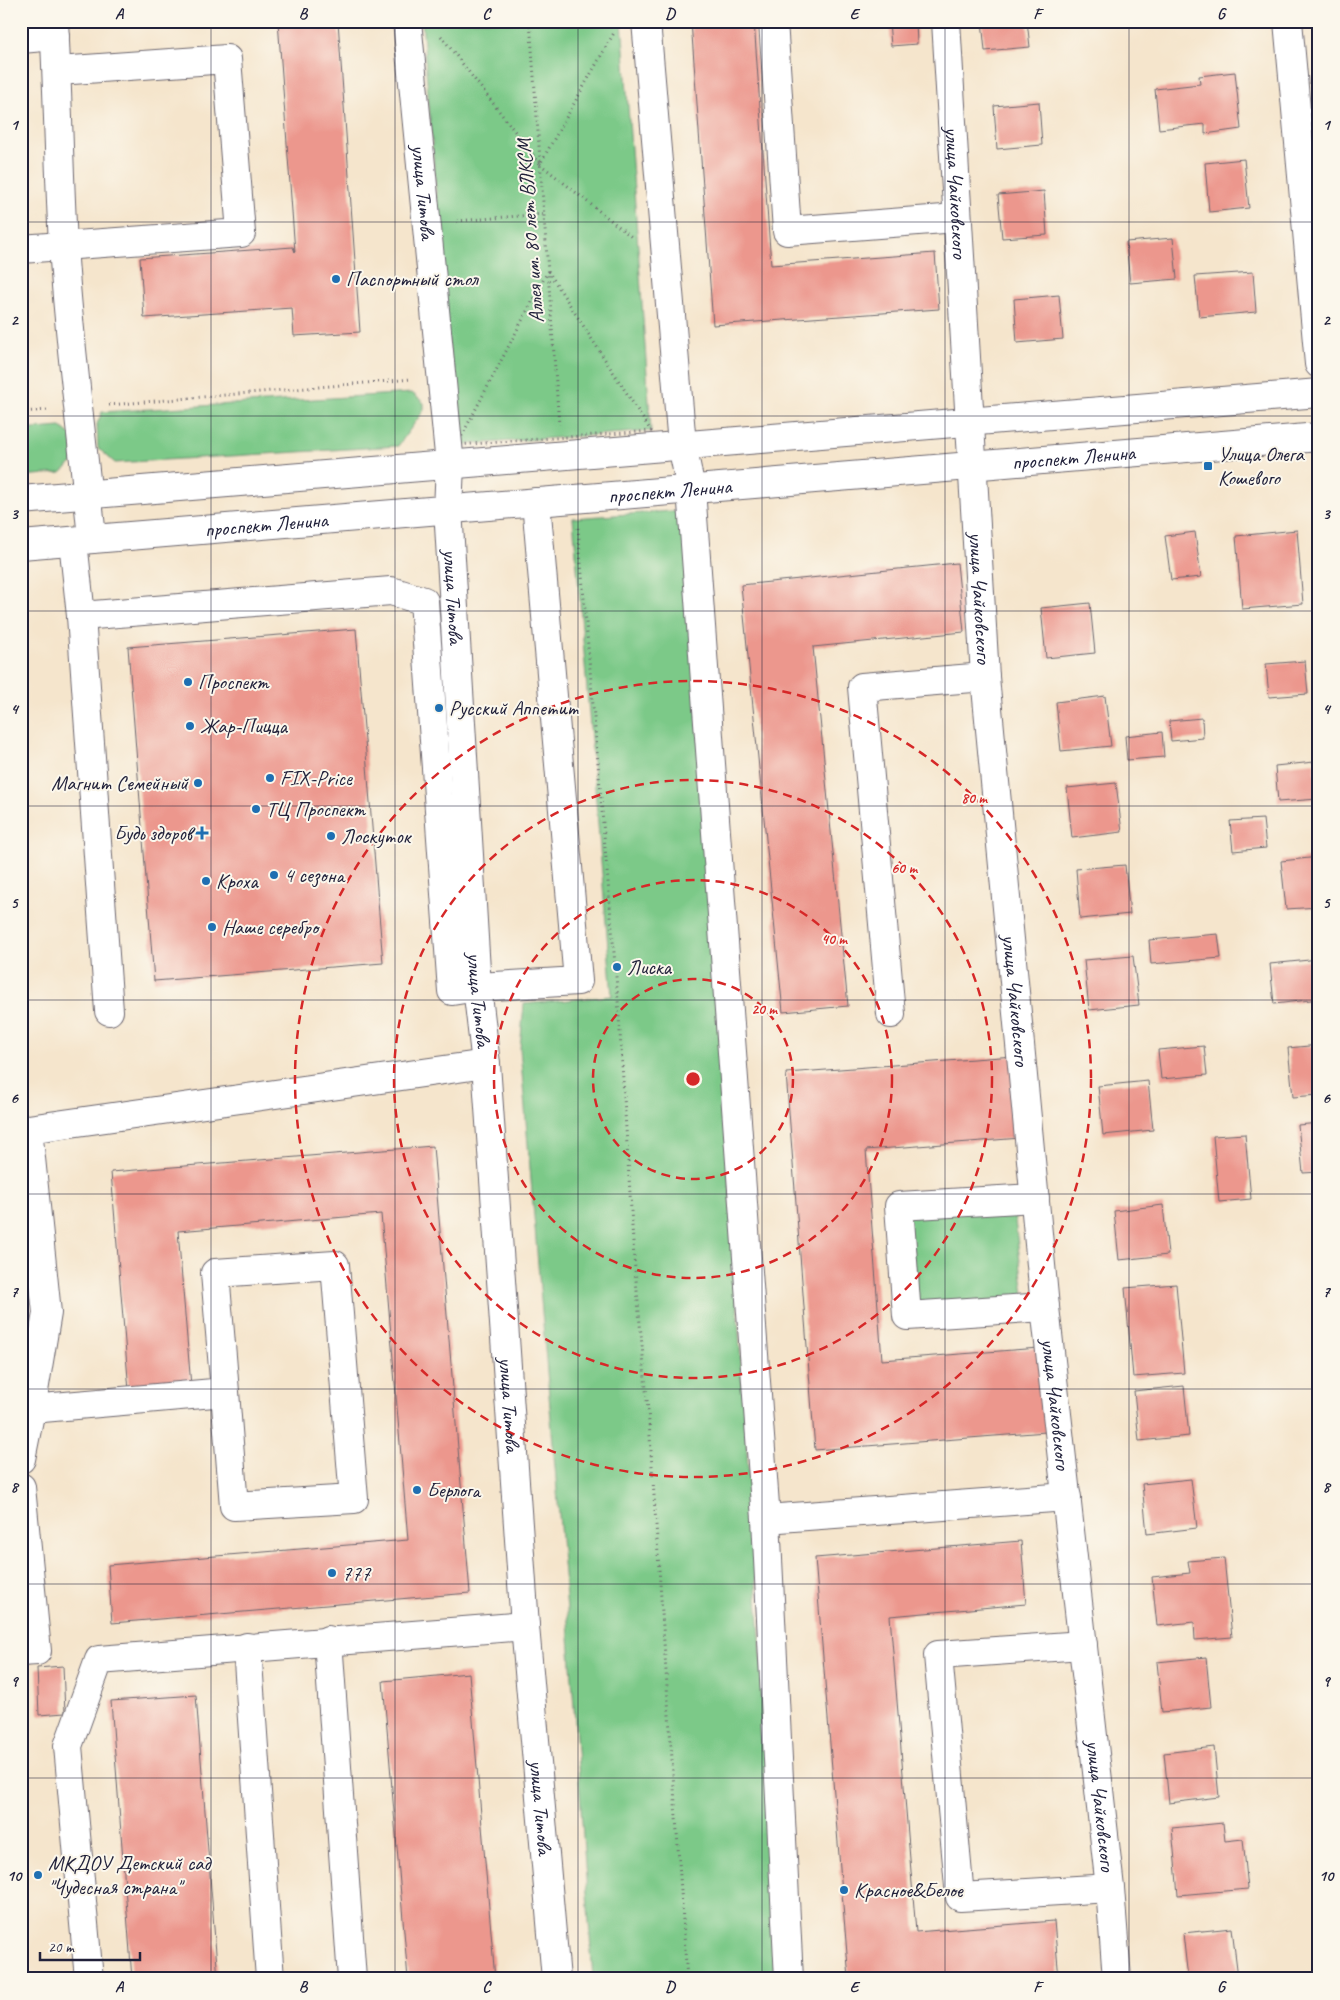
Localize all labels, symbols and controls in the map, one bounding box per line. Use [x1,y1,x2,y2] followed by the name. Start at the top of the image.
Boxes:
[115,4,125,24] text: A
[299,4,309,24] text: B
[482,4,492,24] text: C
[665,4,676,24] text: D
[850,4,861,24] text: E
[1033,4,1044,24] text: F
[1217,4,1227,24] text: G
[10,115,19,135] text: 1
[1322,115,1331,135] text: 1
[939,124,973,261] street label: улица Чайковского
[510,136,549,324] street label: Аллея им. 80 лет ВЛКСМ
[406,142,441,243] street label: улица Титова
[346,266,480,292] place label: Паспортный стол
[330,273,342,285] marker: Паспортный стол
[10,310,19,330] text: 2
[1322,310,1331,330] text: 2
[1011,439,1137,476] street label: проспект Ленина
[1218,441,1306,491] place label: Улица Олега Кошевого
[1202,460,1214,472] marker: Улица Олега Кошевого
[607,473,734,509] street label: проспект Ленина
[10,504,19,524] text: 3
[1322,504,1331,524] text: 3
[204,506,330,543] street label: проспект Ленина
[963,529,997,666] street label: улица Чайковского
[437,547,469,647] street label: улица Титова
[198,669,270,695] place label: Проспект
[182,676,194,688] marker: Проспект
[449,695,579,721] place label: Русский Аппетит
[10,699,19,719] text: 4
[1322,699,1331,719] text: 4
[433,702,445,714] marker: Русский Аппетит
[200,713,288,739] place label: Жар-Пицца
[184,720,196,732] marker: Жар-Пицца
[280,765,353,791] place label: FIX-Price
[51,770,189,796] place label: Магнит Семейный
[264,772,276,784] marker: FIX-Price
[192,777,204,789] marker: Магнит Семейный
[961,789,988,808] text: 80 m
[266,796,366,822] place label: ТЦ Проспект
[250,803,262,815] marker: ТЦ Проспект
[114,820,197,846] place label: Будь здоров
[341,823,413,849] place label: Лоскуток
[196,827,208,839] marker: Будь здоров
[325,830,337,842] marker: Лоскуток
[891,859,918,878] text: 60 m
[284,862,346,888] place label: 4 сезона
[216,868,259,894] place label: Кроха
[268,869,280,881] marker: 4 сезона
[200,875,212,887] marker: Кроха
[11,893,20,913] text: 5
[1323,893,1332,913] text: 5
[222,914,321,940] place label: Наше серебро
[206,921,218,933] marker: Наше серебро
[821,930,848,949] text: 40 m
[996,931,1035,1069] street label: улица Чайковского
[462,950,497,1051] street label: улица Титова
[627,954,673,980] place label: Лиска
[611,961,623,973] marker: Лиска
[751,1000,778,1019] text: 20 m
[684,1070,702,1088] centre of rings
[10,1088,19,1108] text: 6
[1322,1088,1331,1108] text: 6
[10,1282,19,1302] text: 7
[1322,1282,1331,1302] text: 7
[1035,1335,1076,1473] street label: улица Чайковского
[493,1354,526,1455] street label: улица Титова
[10,1477,19,1497] text: 8
[427,1477,482,1503] place label: Берлога
[1322,1477,1331,1497] text: 8
[411,1484,423,1496] marker: Берлога
[342,1560,372,1586] place label: 777
[326,1567,338,1579] marker: 777
[10,1671,19,1691] text: 9
[1322,1671,1331,1691] text: 9
[1080,1737,1121,1874] street label: улица Чайковского
[524,1757,558,1858] street label: улица Титова
[48,1850,213,1900] place label: МКДОУ Детский сад "Чудесная страна"
[7,1866,23,1886] text: 10
[1319,1866,1335,1886] text: 10
[32,1869,44,1881] marker: МКДОУ Детский сад "Чудесная страна"
[854,1877,964,1903] place label: Красное&Белое
[838,1884,850,1896] marker: Красное&Белое
[40,1930,140,1962] scale bar
[48,1938,75,1957] text: 20 m
[115,1977,125,1997] text: A
[299,1977,309,1997] text: B
[482,1977,492,1997] text: C
[665,1977,676,1997] text: D
[850,1977,861,1997] text: E
[1033,1977,1044,1997] text: F
[1217,1977,1227,1997] text: G

